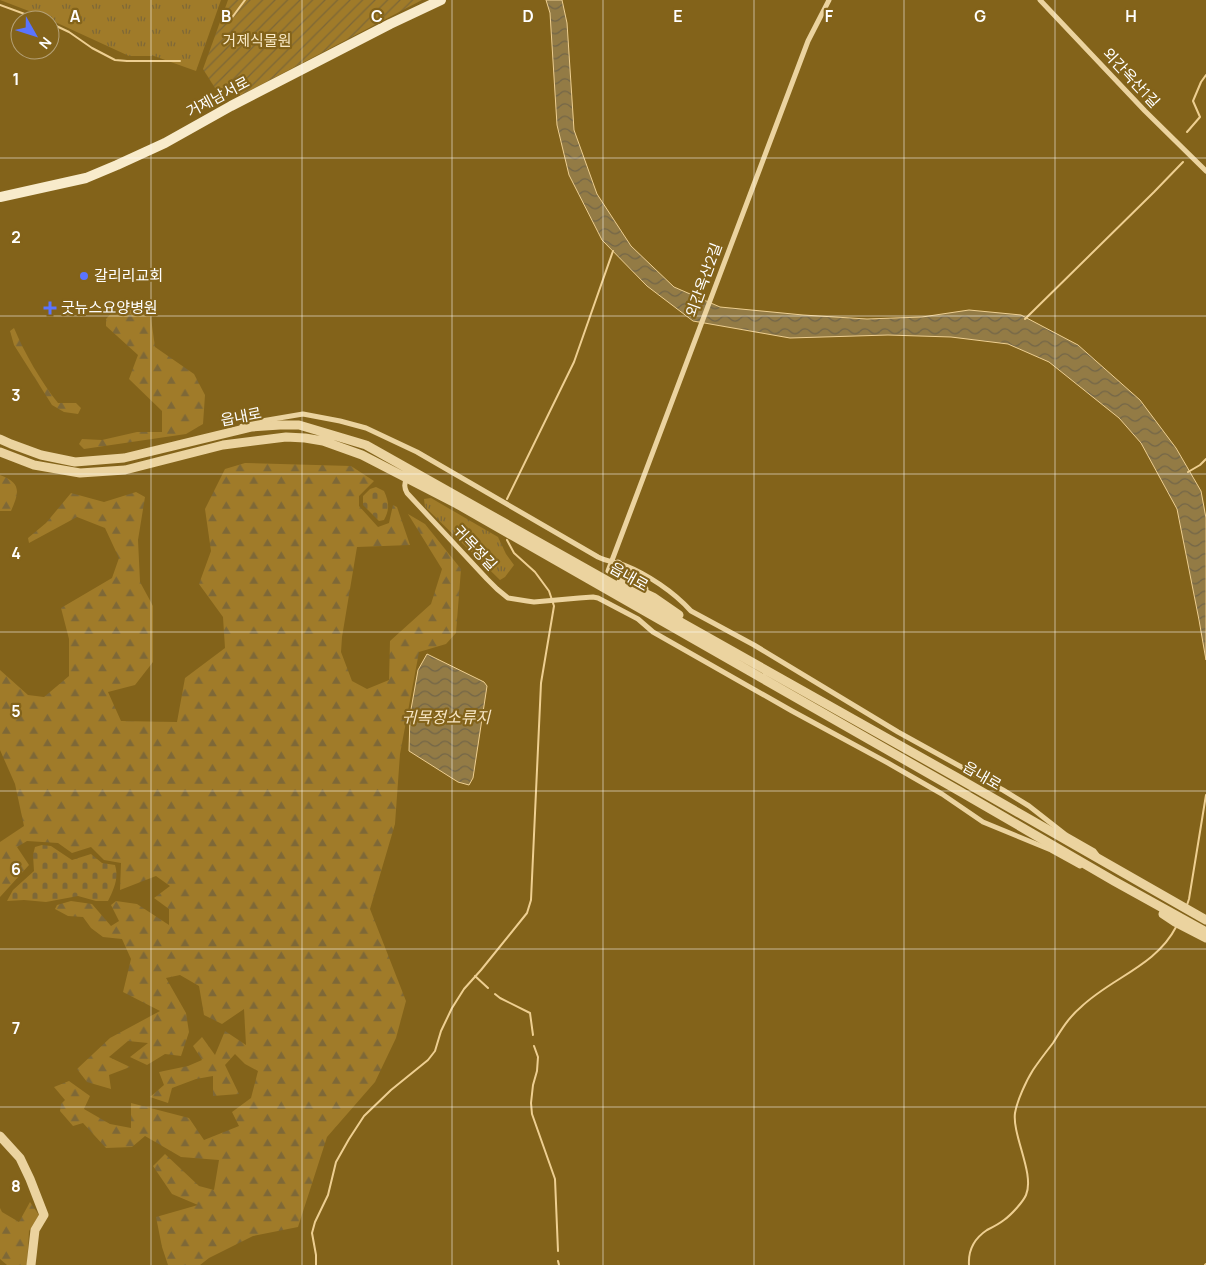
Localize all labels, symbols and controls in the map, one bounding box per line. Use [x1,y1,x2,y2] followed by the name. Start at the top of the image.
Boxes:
[70,5,81,27] text: A
[221,5,231,27] text: B
[371,5,383,27] text: C
[522,5,534,27] text: D
[673,5,683,27] text: E
[825,5,834,27] text: F
[974,5,986,27] text: G
[1125,5,1137,27] text: H
[10,10,60,60] north arrow
[222,30,292,51] park label: 거제식물원
[35,34,56,53] text: N
[1098,43,1165,112] street label: 외간옥산1길
[12,68,20,90] text: 1
[182,71,253,122] street label: 거제남서로
[11,226,21,248] text: 2
[680,240,727,320] street label: 외간옥산2길
[94,265,163,286] place label: 갈리리교회
[78,270,90,282] marker: 갈리리교회
[61,297,158,318] place label: 굿뉴스요양병원
[43,301,57,315] marker: 굿뉴스요양병원
[11,384,21,406] text: 3
[219,402,263,431] street label: 읍내로
[449,520,502,575] street label: 귀목정길
[11,542,21,564] text: 4
[606,557,652,596] street label: 읍내로
[11,700,21,722] text: 5
[402,706,491,728] water label: 귀목정소류지
[959,756,1005,795] street label: 읍내로
[11,858,21,880] text: 6
[12,1017,20,1039] text: 7
[11,1175,21,1197] text: 8

